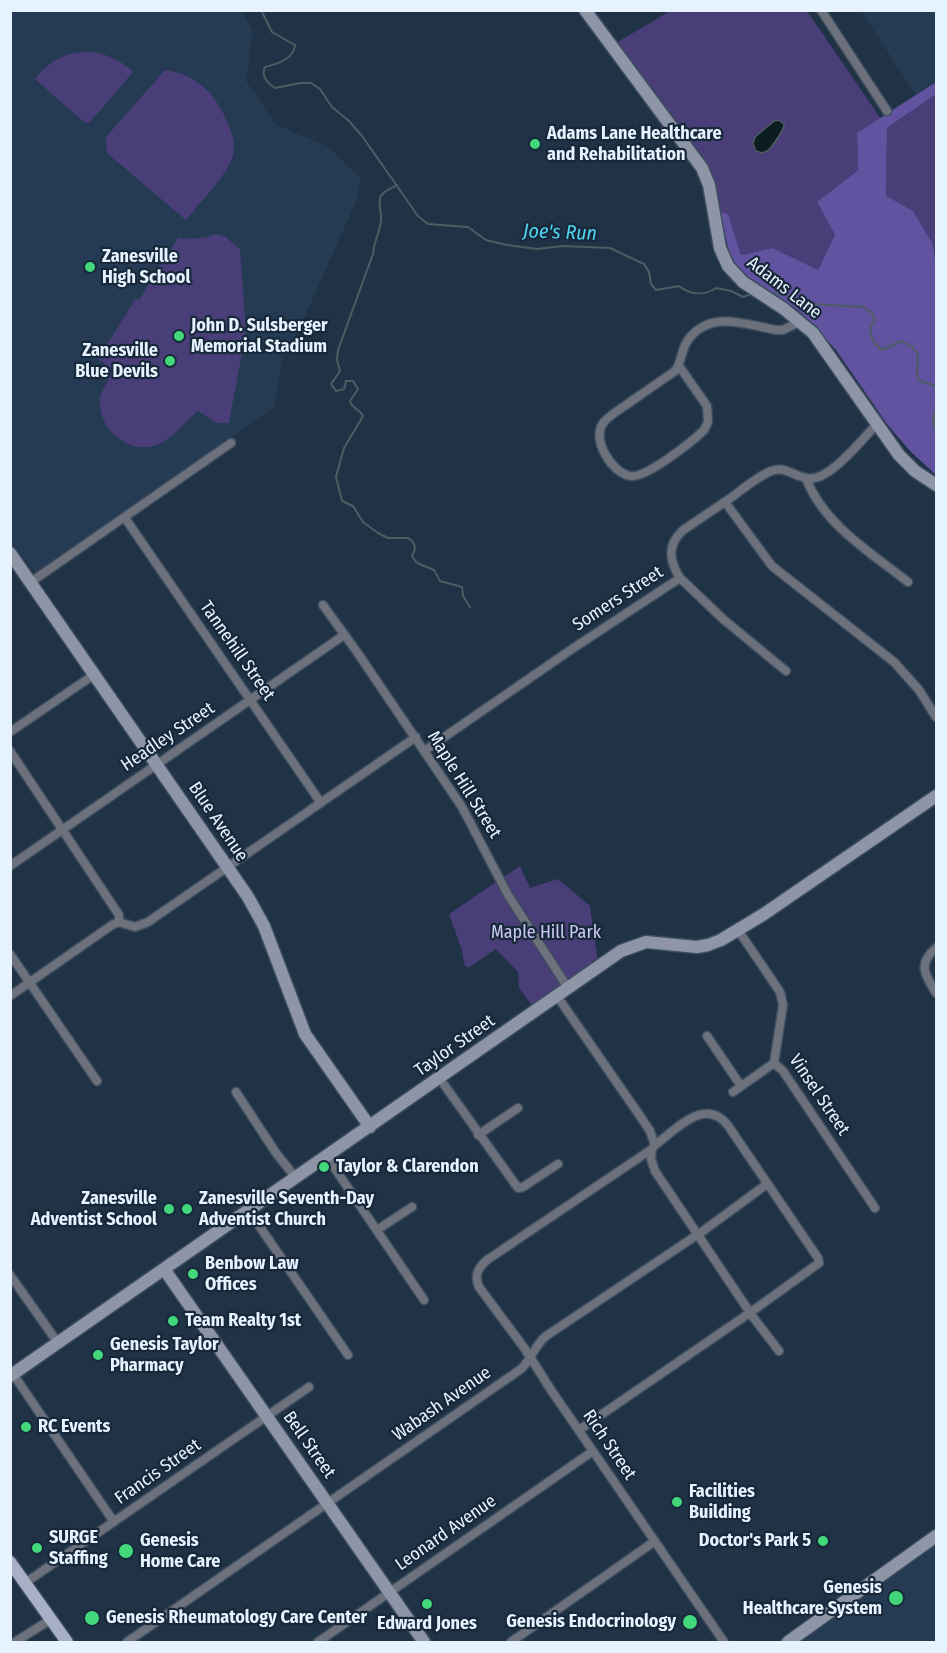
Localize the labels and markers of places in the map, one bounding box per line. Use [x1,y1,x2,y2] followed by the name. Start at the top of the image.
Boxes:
[547,123,722,166] place label: Adams Lane Healthcare and Rehabilitation
[528,137,542,151] marker: Adams Lane Healthcare and Rehabilitation
[102,246,190,288] place label: Zanesville High School
[83,260,97,274] marker: Zanesville High School
[191,315,328,358] place label: John D. Sulsberger Memorial Stadium
[172,329,186,343] marker: John D. Sulsberger Memorial Stadium
[75,340,158,382] place label: Zanesville Blue Devils
[163,354,177,368] marker: Zanesville Blue Devils
[336,1156,479,1178] place label: Taylor & Clarendon
[317,1160,331,1174] marker: Taylor & Clarendon
[31,1188,157,1230] place label: Zanesville Adventist School
[199,1188,374,1230] place label: Zanesville Seventh-Day Adventist Church
[162,1202,176,1216] marker: Zanesville Adventist School
[180,1202,194,1216] marker: Zanesville Seventh-Day Adventist Church
[205,1253,299,1296] place label: Benbow Law Offices
[186,1267,200,1281] marker: Benbow Law Offices
[185,1310,301,1332] place label: Team Realty 1st
[166,1314,180,1328] marker: Team Realty 1st
[110,1334,219,1376] place label: Genesis Taylor Pharmacy
[91,1348,105,1362] marker: Genesis Taylor Pharmacy
[38,1416,110,1438] place label: RC Events
[19,1420,33,1434] marker: RC Events
[689,1481,755,1524] place label: Facilities Building
[670,1495,684,1509] marker: Facilities Building
[49,1527,108,1570] place label: SURGE Staffing
[140,1530,220,1572] place label: Genesis Home Care
[699,1530,811,1552] place label: Doctor's Park 5
[816,1534,830,1548] marker: Doctor's Park 5
[30,1541,44,1555] marker: SURGE Staffing
[117,1542,135,1560] marker: Genesis Home Care
[743,1577,882,1620] place label: Genesis Healthcare System
[887,1589,905,1607] marker: Genesis Healthcare System
[420,1597,434,1611] marker: Edward Jones
[106,1607,367,1629] place label: Genesis Rheumatology Care Center
[83,1609,101,1627] marker: Genesis Rheumatology Care Center
[506,1611,676,1633] place label: Genesis Endocrinology
[377,1613,477,1635] place label: Edward Jones
[681,1613,699,1631] marker: Genesis Endocrinology

